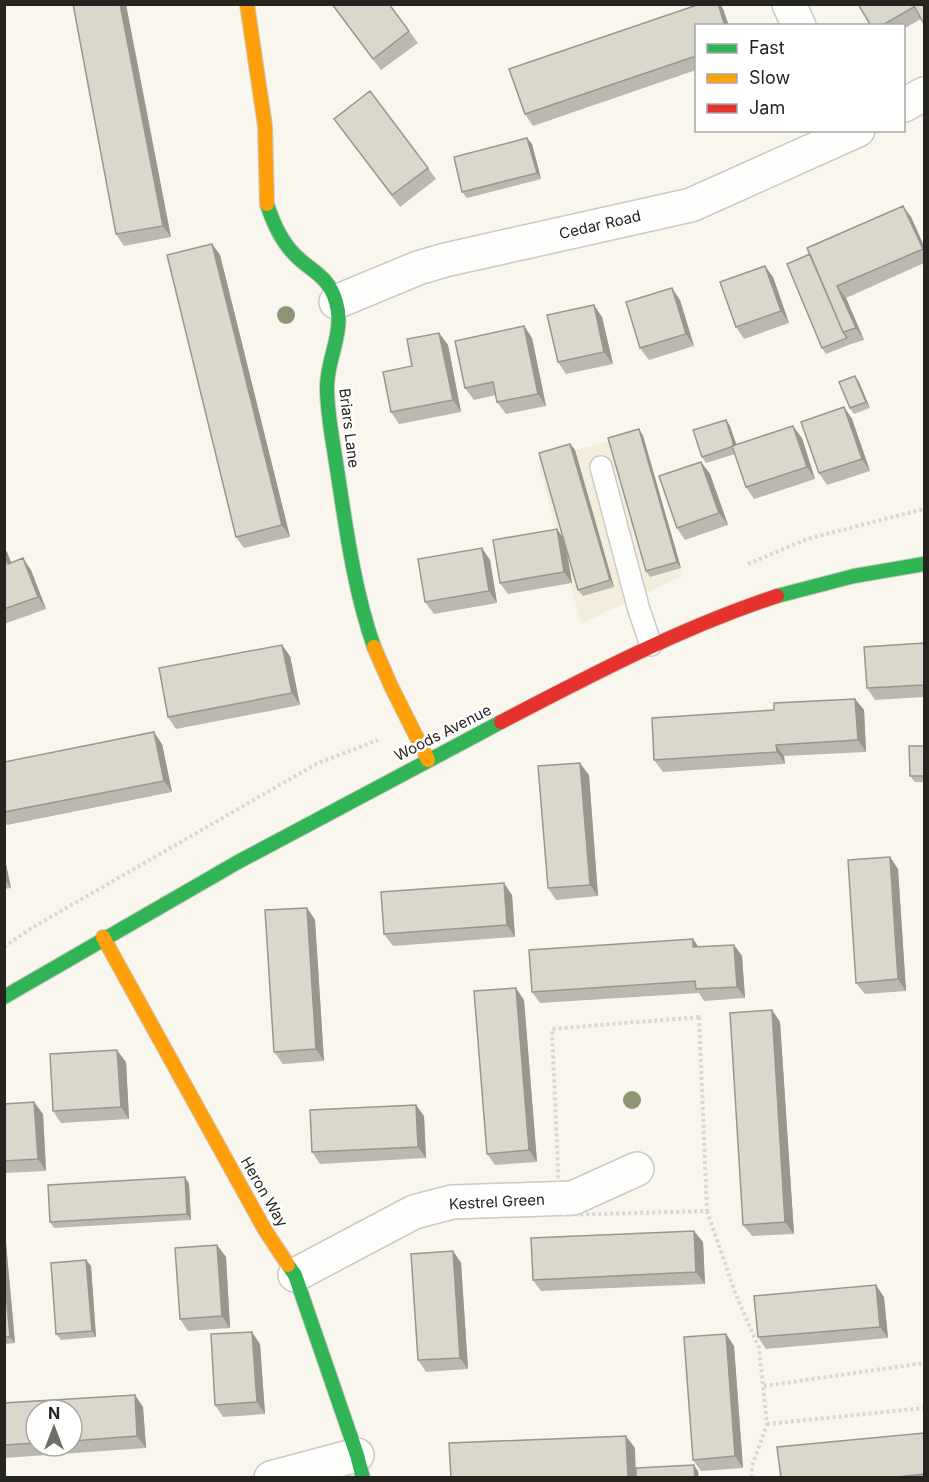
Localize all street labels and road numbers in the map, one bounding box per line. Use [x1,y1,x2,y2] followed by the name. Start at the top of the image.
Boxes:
[557,206,643,243] street label: Cedar Road
[335,387,364,469] street label: Briars Lane
[391,700,494,765] street label: Woods Avenue
[237,1153,292,1231] street label: Heron Way
[449,1190,545,1213] street label: Kestrel Green

